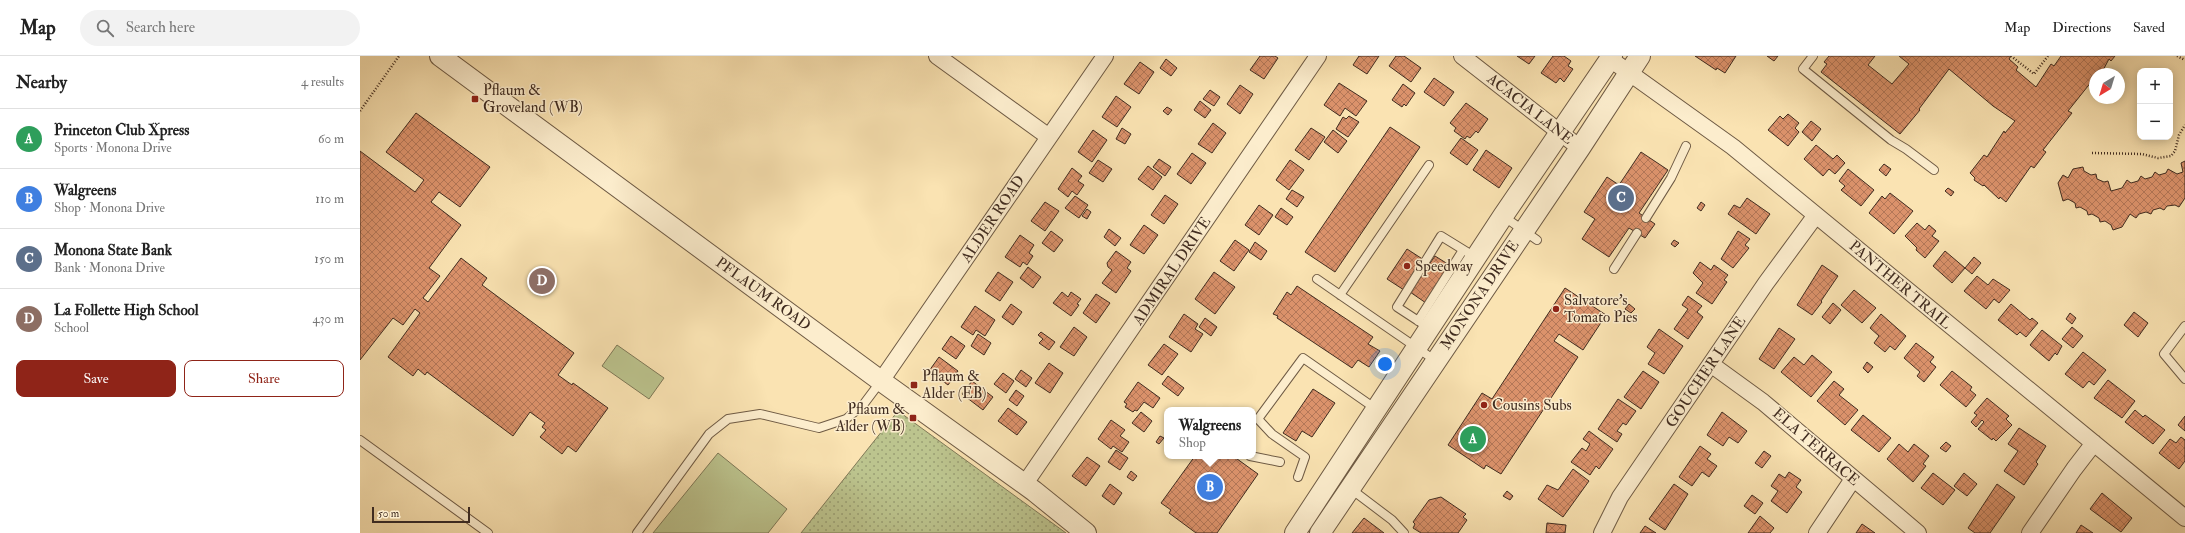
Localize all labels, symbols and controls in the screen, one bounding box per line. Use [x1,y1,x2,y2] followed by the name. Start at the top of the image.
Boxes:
[80,10,360,46] search box
[20,16,56,40] text: Map
[94,17,116,39] icon: search
[126,18,195,37] text: Search here
[2004,19,2030,36] text: Map
[2052,19,2111,36] text: Directions
[2133,19,2165,36] text: Saved
[2089,68,2125,104] north arrow
[2137,68,2173,140] map controls
[2137,68,2173,104] button: +
[1482,69,1577,149] street label: ACACIA LANE
[16,72,67,93] text: Nearby
[301,74,344,90] text: 4 results
[483,81,583,117] place label: Pflaum & Groveland (WB)
[470,94,480,104] marker: Pflaum & Groveland (WB)
[2137,104,2173,140] button: −
[54,121,189,140] text: Princeton Club Xpress
[25,131,33,147] text: A
[318,131,344,147] text: 60 m
[54,140,172,156] text: Sports · Monona Drive
[956,172,1029,267] street label: ALDER ROAD
[54,181,116,200] text: Walgreens
[1608,183,1634,213] pin: C
[25,191,33,207] text: B
[315,191,344,207] text: 110 m
[54,200,165,216] text: Shop · Monona Drive
[1128,213,1215,330] street label: ADMIRAL DRIVE
[1436,237,1524,353] street label: MONONA DRIVE
[1845,237,1955,333] street label: PANTHER TRAIL
[54,241,172,260] text: Monona State Bank
[24,251,34,267] text: C
[314,251,344,267] text: 150 m
[712,253,814,335] street label: PFLAUM ROAD
[1415,257,1473,277] place label: Speedway
[54,260,165,276] text: Bank · Monona Drive
[1402,261,1412,271] marker: Speedway
[529,266,555,296] pin: D
[1564,291,1637,327] place label: Salvatore's Tomato Pies
[54,301,199,320] text: La Follette High School
[1551,304,1561,314] marker: Salvatore's Tomato Pies
[24,311,34,327] text: D
[313,311,344,327] text: 430 m
[1662,313,1750,431] street label: GOUCHER LANE
[54,320,89,336] text: School
[1375,354,1395,374] your location
[16,360,176,397] button: Save
[184,360,344,397] button: Share
[921,367,987,403] place label: Pflaum & Alder (EB)
[909,380,919,390] marker: Pflaum & Alder (EB)
[1492,396,1572,415] place label: Cousins Subs
[835,400,905,436] place label: Pflaum & Alder (WB)
[1479,400,1489,410] marker: Cousins Subs
[1769,404,1864,490] street label: ELA TERRACE
[1164,407,1256,459] popup
[908,413,918,423] marker: Pflaum & Alder (WB)
[1179,416,1241,435] text: Walgreens
[1460,424,1486,454] pin: A
[1179,435,1206,451] text: Shop
[1197,472,1223,502] pin: B
[372,505,470,524] scale bar
[378,507,399,520] text: 50 m

